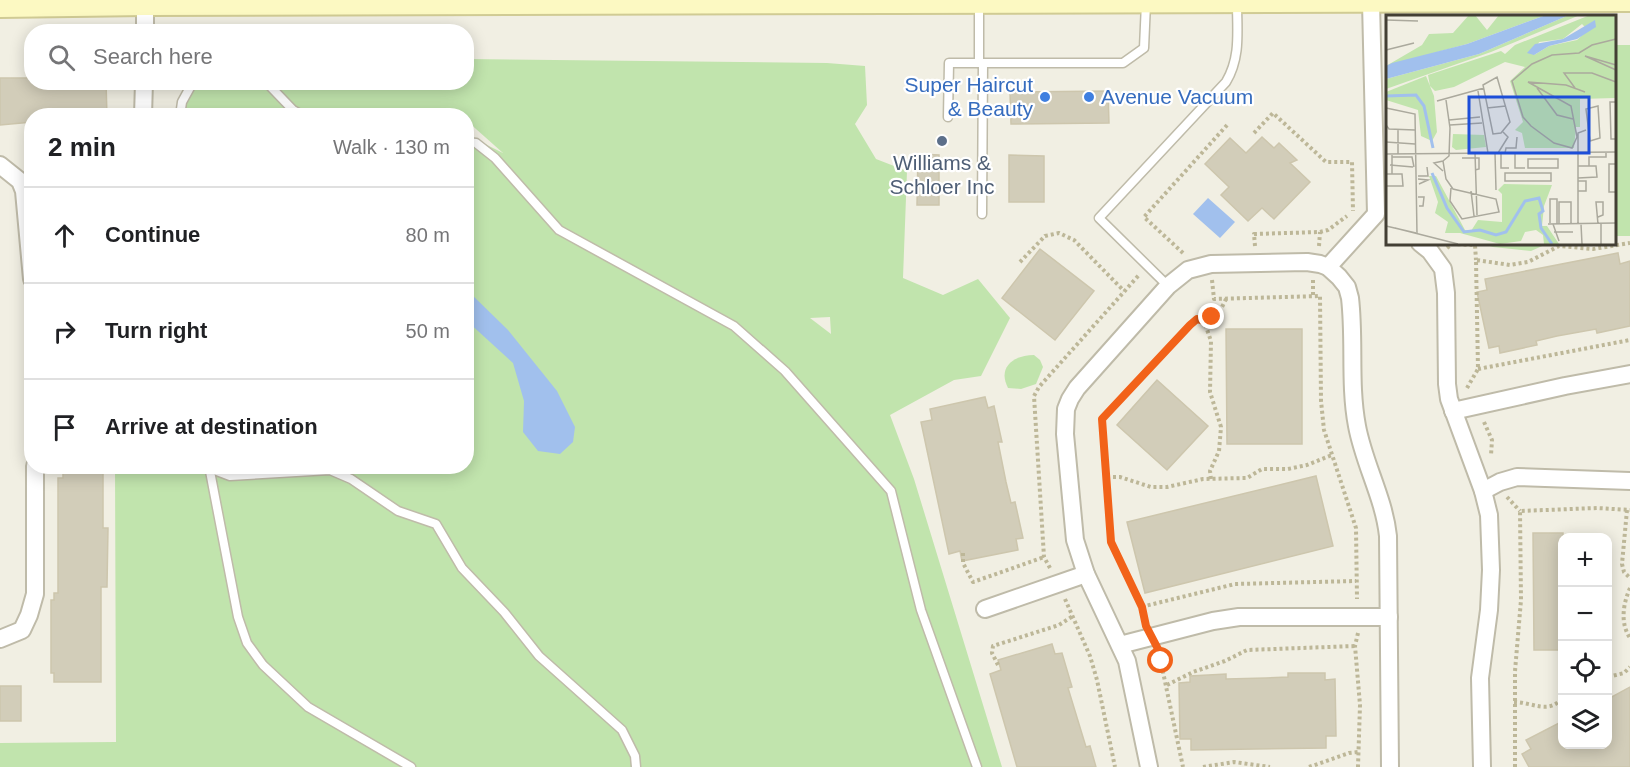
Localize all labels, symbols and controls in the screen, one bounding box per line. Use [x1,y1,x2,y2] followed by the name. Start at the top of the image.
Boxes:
[1386,15,1615,244] inset map
[24,24,474,90] search box
[45,41,78,74] icon: search
[93,44,213,69] text: Search here
[905,73,1033,120] place label: Super Haircut & Beauty
[1101,85,1253,108] place label: Avenue Vacuum
[1038,90,1052,104] marker: Super Haircut & Beauty
[1082,90,1096,104] marker: Avenue Vacuum
[48,132,116,162] text: 2 min
[935,134,949,148] marker: Williams & Schloer Inc
[333,136,450,158] text: Walk · 130 m
[889,151,995,198] place label: Williams & Schloer Inc
[48,219,81,252] icon: ahead
[105,222,200,247] text: Continue
[406,224,450,246] text: 80 m
[1198,303,1224,329] route end
[48,315,81,348] icon: right
[105,318,207,343] text: Turn right
[406,320,450,342] text: 50 m
[48,411,81,444] icon: arrive
[105,414,318,439] text: Arrive at destination
[1558,533,1612,749] map controls
[1558,533,1612,587] button: +
[1558,587,1612,641] button: −
[1558,641,1612,695] button: locate
[1147,647,1173,673] route start
[1558,695,1612,749] button: layers

